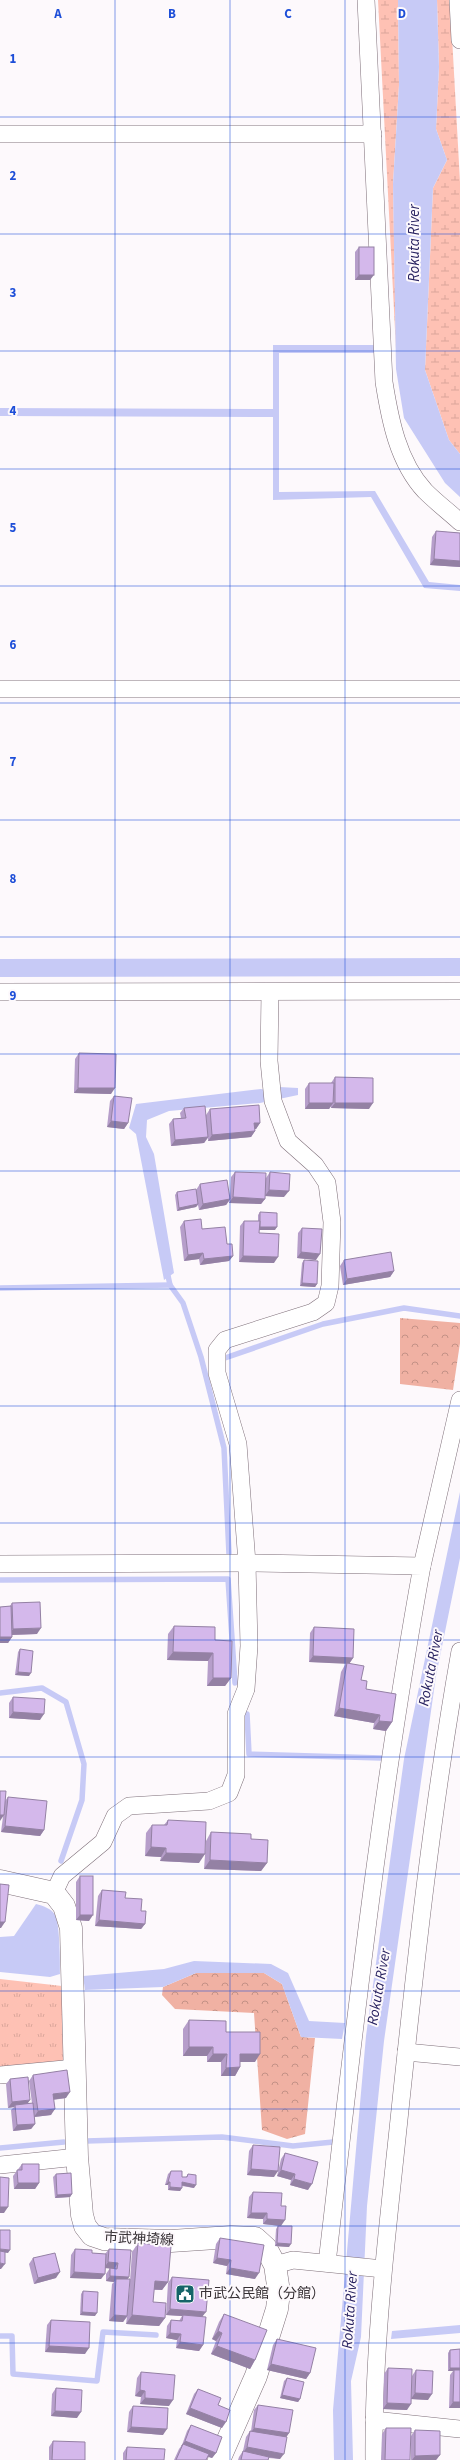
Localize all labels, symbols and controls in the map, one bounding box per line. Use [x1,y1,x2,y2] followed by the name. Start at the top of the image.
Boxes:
[53,5,62,23] text: A
[168,5,176,23] text: B
[284,5,292,23] text: C
[398,5,406,23] text: D
[10,50,17,68] text: 1
[10,167,17,185] text: 2
[404,203,425,282] water label: Rokuta River
[10,284,17,302] text: 3
[10,402,17,420] text: 4
[10,519,17,537] text: 5
[10,636,17,654] text: 6
[10,753,17,771] text: 7
[10,870,17,888] text: 8
[10,987,17,1005] text: 9
[413,1627,449,1708] water label: Rokuta River
[362,1946,396,2027] water label: Rokuta River
[104,2227,174,2251] street label: 市武神埼線
[337,2270,363,2349] water label: Rokuta River
[174,2283,196,2305] public building icon: 市武公民館（分館）
[199,2284,325,2304] place label: 市武公民館（分館）

